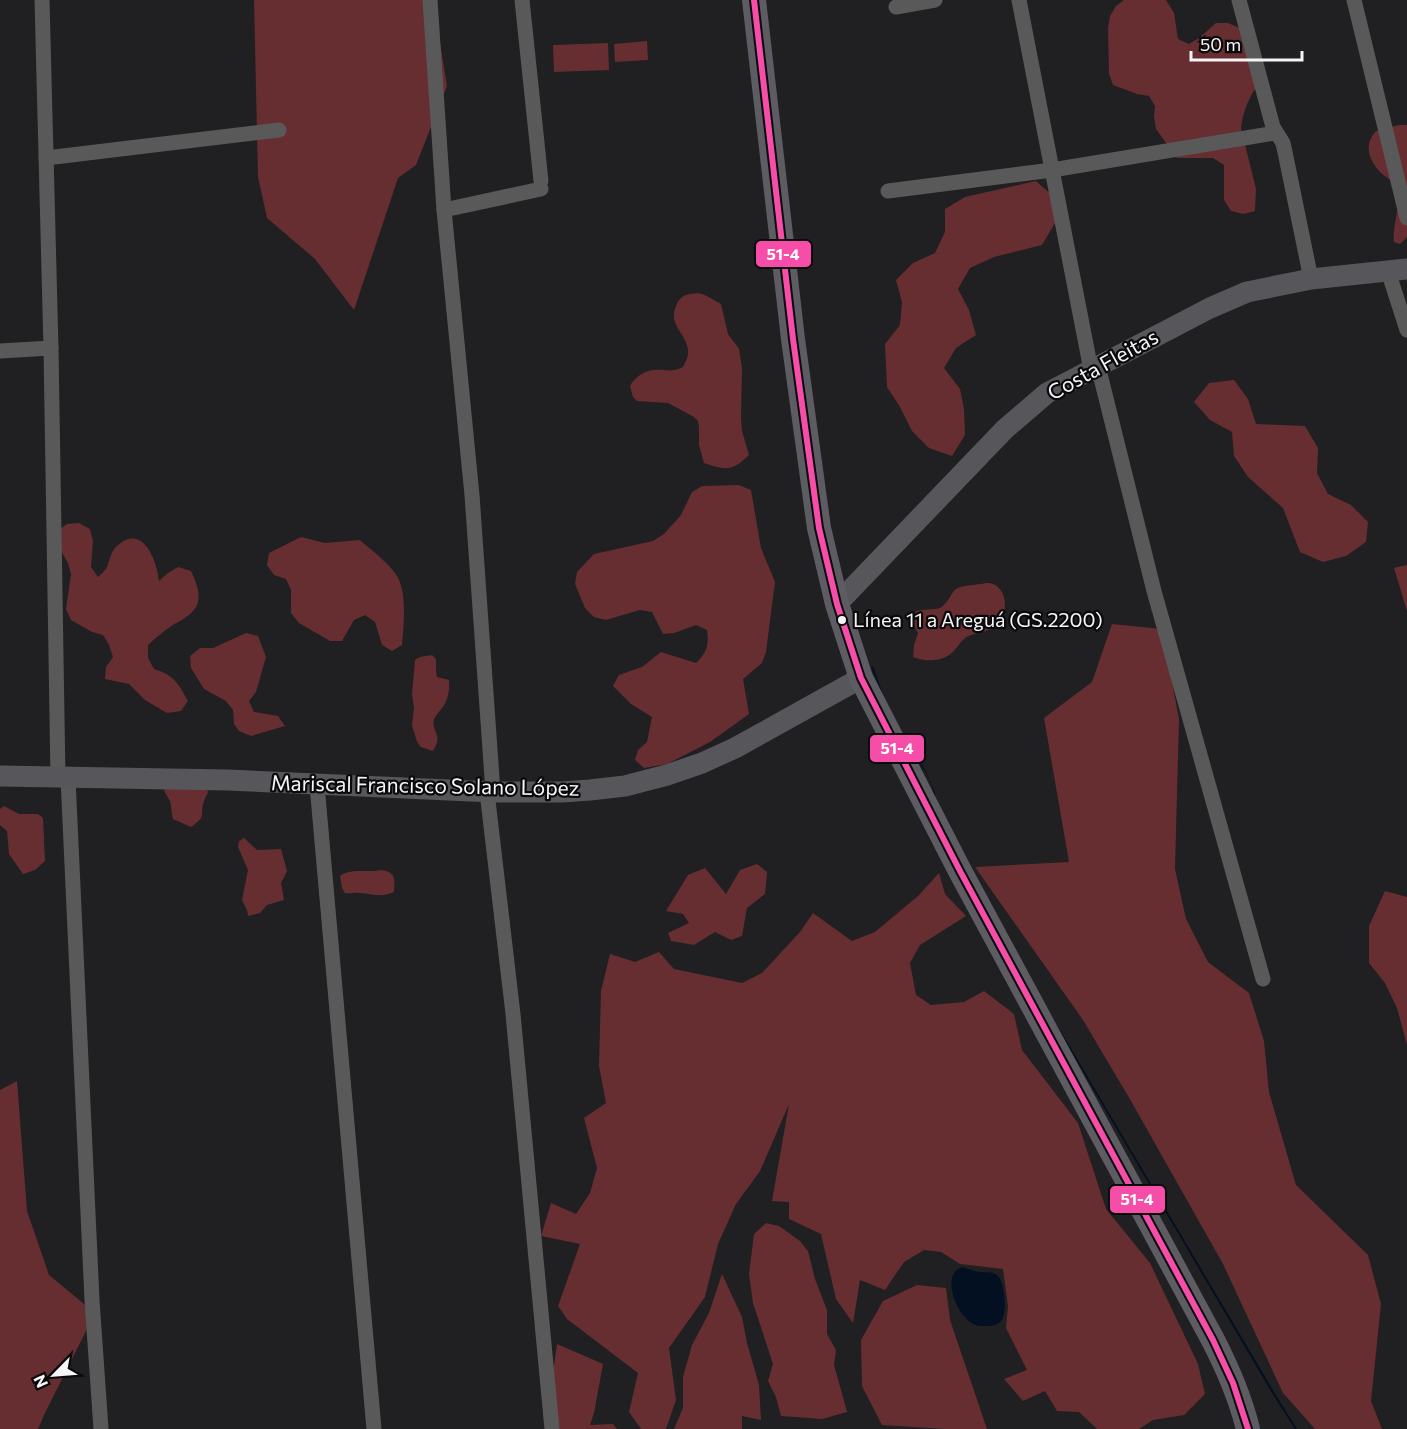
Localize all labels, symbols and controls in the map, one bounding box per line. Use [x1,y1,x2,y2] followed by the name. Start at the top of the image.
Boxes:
[1191,24,1302,62] scale bar
[1200,33,1241,55] text: 50 m
[755,240,812,268] line badge: 51-4
[766,244,800,263] text: 51-4
[1042,323,1162,404] street label: Costa Fleitas
[853,607,1103,631] place label: Línea 11 a Areguá (GS.2200)
[836,614,848,626] marker: Línea 11 a Areguá (GS.2200)
[869,734,925,763] line badge: 51-4
[880,738,914,757] text: 51-4
[271,769,579,800] street label: Mariscal Francisco Solano López
[1109,1185,1166,1214] line badge: 51-4
[1120,1189,1154,1208] text: 51-4
[24,1345,84,1405] north arrow
[29,1372,51,1391] text: N

